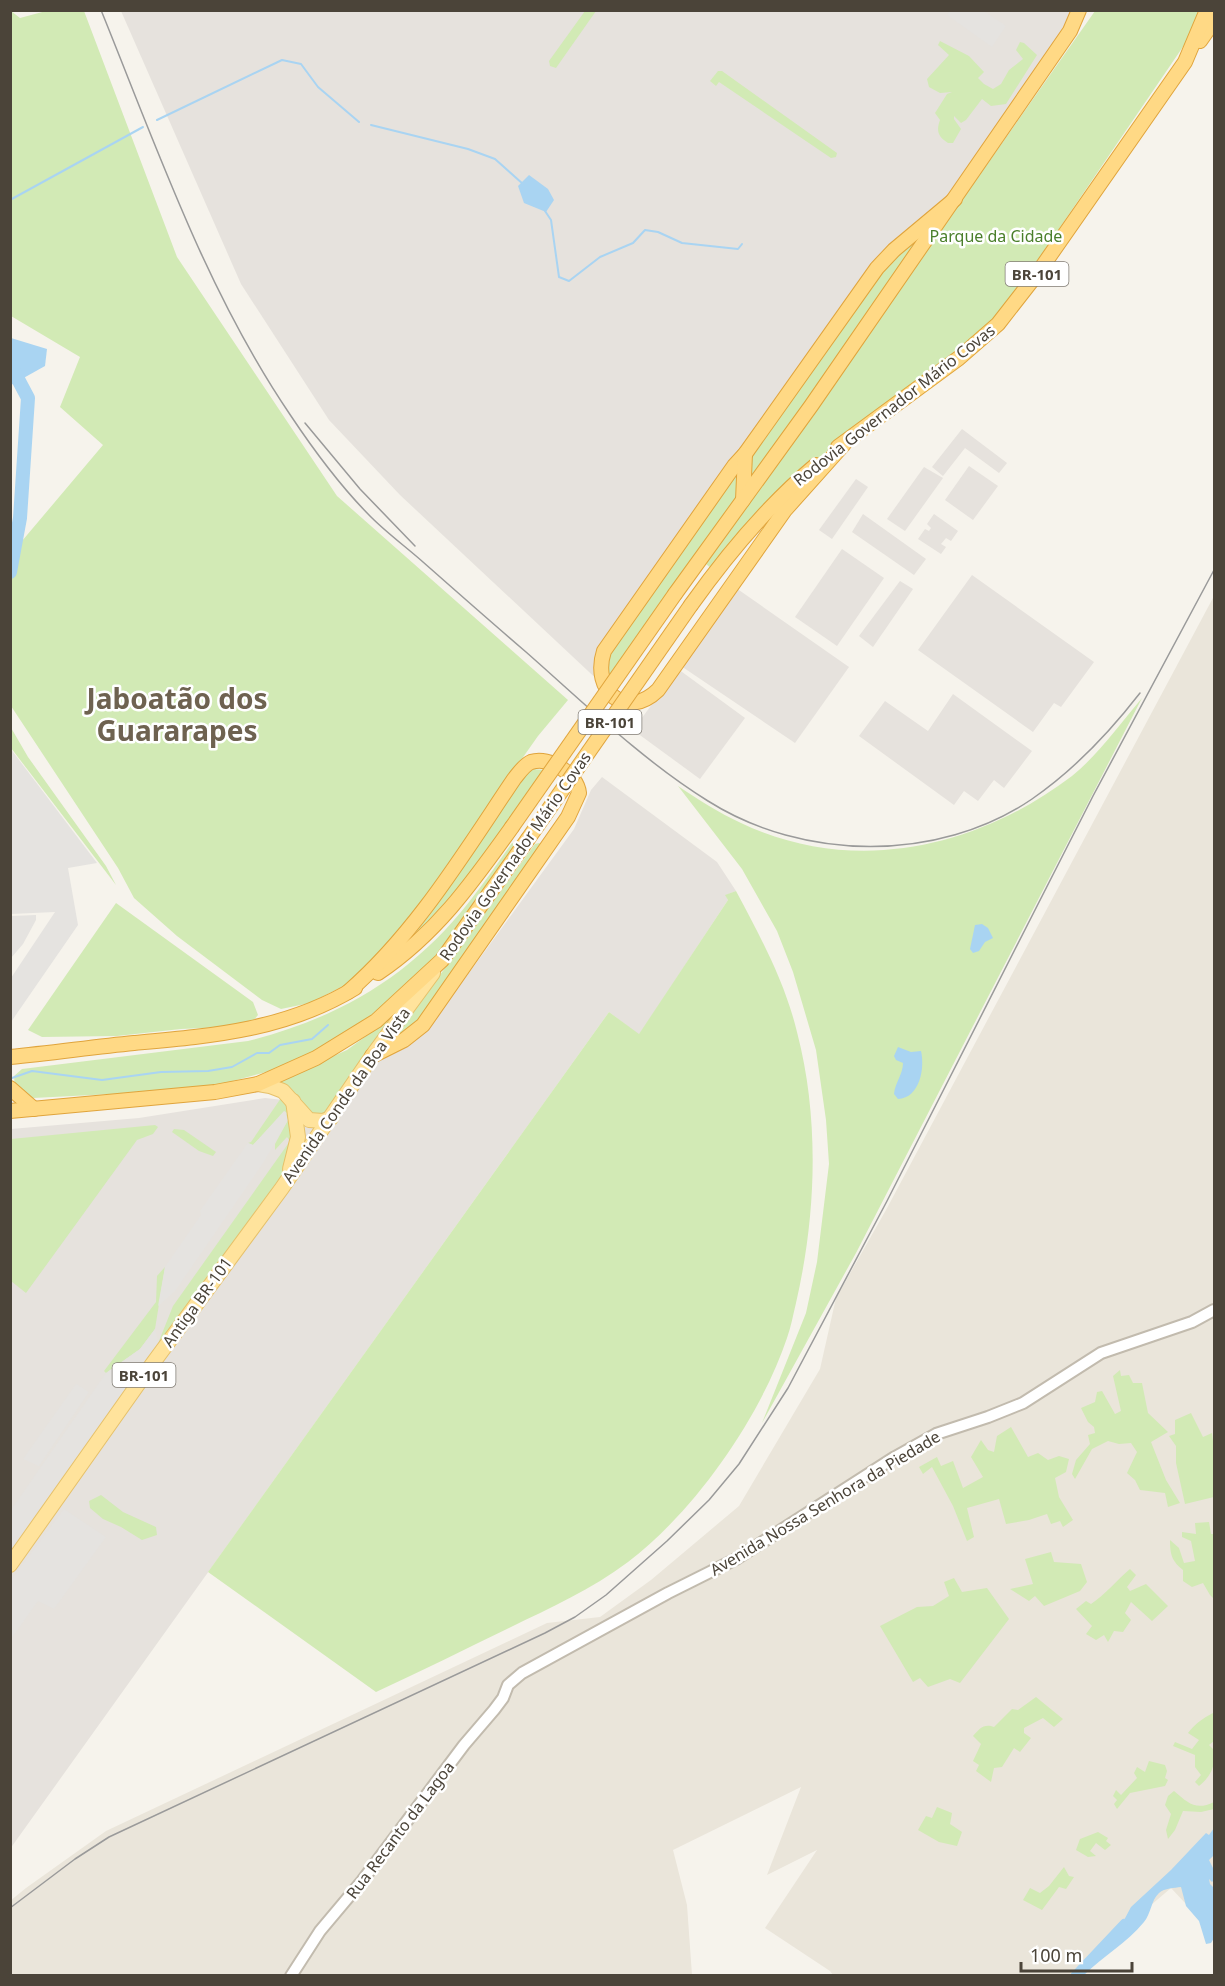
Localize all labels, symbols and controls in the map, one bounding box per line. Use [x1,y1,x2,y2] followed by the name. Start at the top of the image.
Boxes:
[930,225,1062,247] park label: Parque da Cidade
[1006,262,1068,286] road number: BR-101
[789,319,999,491] street label: Rodovia Governador Mário Covas
[84,679,267,749] district label: Jaboatão dos Guararapes
[578,710,642,734] road number: BR-101
[434,747,596,965] street label: Rodovia Governador Mário Covas
[277,1003,415,1187] street label: Avenida Conde da Boa Vista
[157,1253,237,1351] street label: Antiga BR-101
[112,1363,176,1387] road number: BR-101
[706,1425,944,1581] street label: Avenida Nossa Senhora da Piedade
[341,1757,459,1903] street label: Rua Recanto da Lagoa
[1021,1935,1132,1973] scale bar
[1030,1943,1082,1967] text: 100 m

